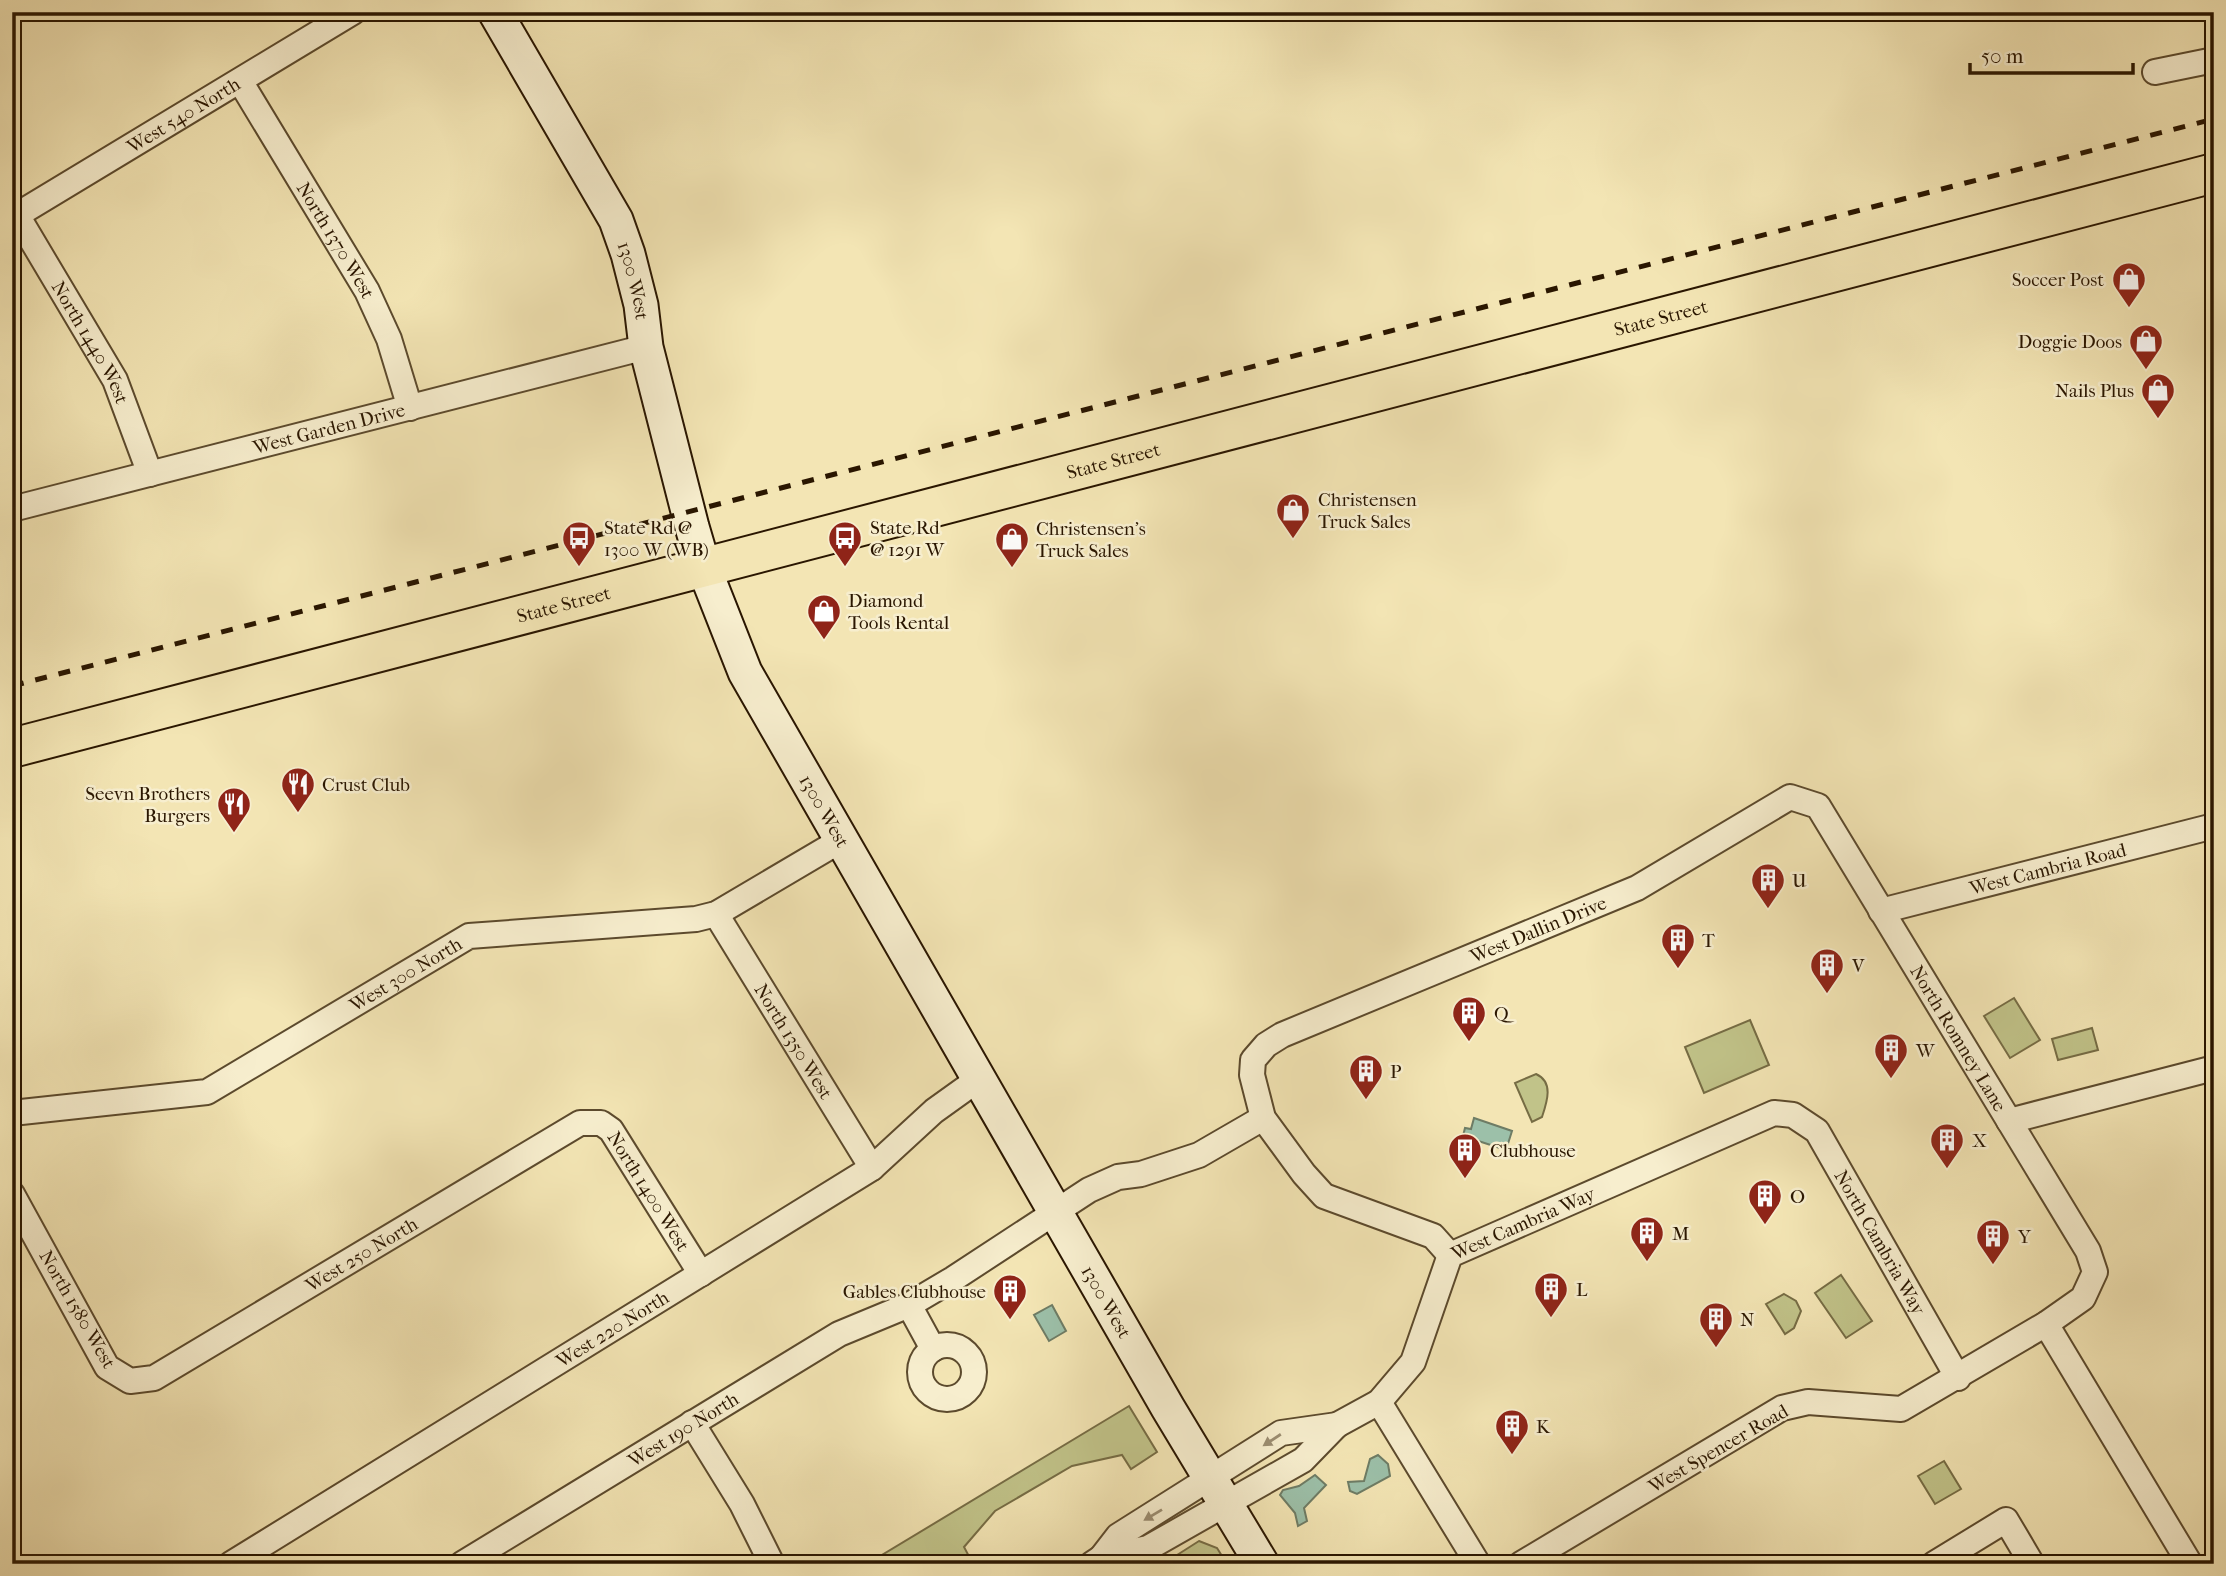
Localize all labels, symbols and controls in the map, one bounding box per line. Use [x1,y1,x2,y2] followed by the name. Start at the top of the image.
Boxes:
[1970,32,2133,76] scale bar
[1981,44,2024,68] text: 50 m
[122,73,244,158] street label: West 540 North
[292,178,379,302] street label: North 1370 West
[612,239,653,321] street label: 1300 West
[2110,260,2148,309] shop icon: Soccer Post
[2012,269,2104,291] place label: Soccer Post
[47,277,133,407] street label: North 1440 West
[1612,296,1710,341] street label: State Street
[2127,322,2165,371] shop icon: Doggie Doos
[2018,331,2122,353] place label: Doggie Doos
[2139,371,2177,420] shop icon: Nails Plus
[2055,380,2134,402] place label: Nails Plus
[250,399,407,459] street label: West Garden Drive
[1064,439,1163,484] street label: State Street
[1318,489,1417,533] place label: Christensen Truck Sales
[1274,491,1312,540] shop icon: Christensen Truck Sales
[604,517,709,561] place label: State Rd @ 1300 W (WB)
[870,517,946,561] place label: State Rd @ 1291 W
[1036,518,1146,562] place label: Christensen's Truck Sales
[560,519,598,568] bus stop icon: State Rd @ 1300 W (WB)
[826,519,864,568] bus stop icon: State Rd @ 1291 W
[993,520,1031,569] shop icon: Christensen's Truck Sales
[515,582,613,628] street label: State Street
[848,590,949,634] place label: Diamond Tools Rental
[805,592,843,641] shop icon: Diamond Tools Rental
[279,765,317,814] restaurant icon: Crust Club
[794,771,854,852] street label: 1300 West
[322,774,410,796] place label: Crust Club
[85,783,210,827] place label: Seevn Brothers Burgers
[215,785,253,834] restaurant icon: Seevn Brothers Burgers
[1966,839,2129,900] street label: West Cambria Road
[1749,861,1787,910] building icon: U
[1792,870,1807,892] place label: U
[1466,892,1610,968] street label: West Dallin Drive
[1659,921,1697,970] building icon: T
[1702,930,1715,952] place label: T
[345,933,466,1017] street label: West 300 North
[1808,946,1846,995] building icon: V
[1851,955,1865,977] place label: V
[1905,961,2011,1116] street label: North Romney Lane
[749,980,837,1103] street label: North 1350 West
[1450,994,1488,1043] building icon: Q
[1494,1003,1515,1025] place label: Q
[1872,1031,1910,1080] building icon: W
[1915,1040,1936,1062] place label: W
[1347,1052,1385,1101] building icon: P
[1390,1061,1402,1083] place label: P
[1928,1121,1966,1170] building icon: X
[603,1128,694,1256] street label: North 1400 West
[1972,1130,1987,1152] place label: X
[1446,1131,1484,1180] building icon: Clubhouse
[1490,1140,1576,1162] place label: Clubhouse
[1830,1166,1930,1319] street label: North Cambria Way
[1746,1177,1784,1226] building icon: O
[1447,1183,1599,1265] street label: West Cambria Way
[1790,1186,1805,1208] place label: O
[301,1213,422,1297] street label: West 250 North
[1628,1214,1666,1263] building icon: M
[1974,1217,2012,1266] building icon: Y
[1672,1223,1689,1245] place label: M
[2017,1226,2032,1248] place label: Y
[34,1246,120,1373] street label: North 1580 West
[1076,1262,1136,1342] street label: 1300 West
[1532,1270,1570,1319] building icon: L
[991,1272,1029,1321] building icon: Gables Clubhouse
[1576,1279,1588,1301] place label: L
[843,1281,986,1303] place label: Gables Clubhouse
[552,1286,673,1373] street label: West 220 North
[1697,1300,1735,1349] building icon: N
[1740,1309,1755,1331] place label: N
[624,1388,743,1472] street label: West 190 North
[1644,1400,1793,1498] street label: West Spencer Road
[1493,1407,1531,1456] building icon: K
[1536,1416,1551,1438] place label: K
[1262,1433,1281,1446] one-way arrow
[1143,1509,1162,1521] one-way arrow

